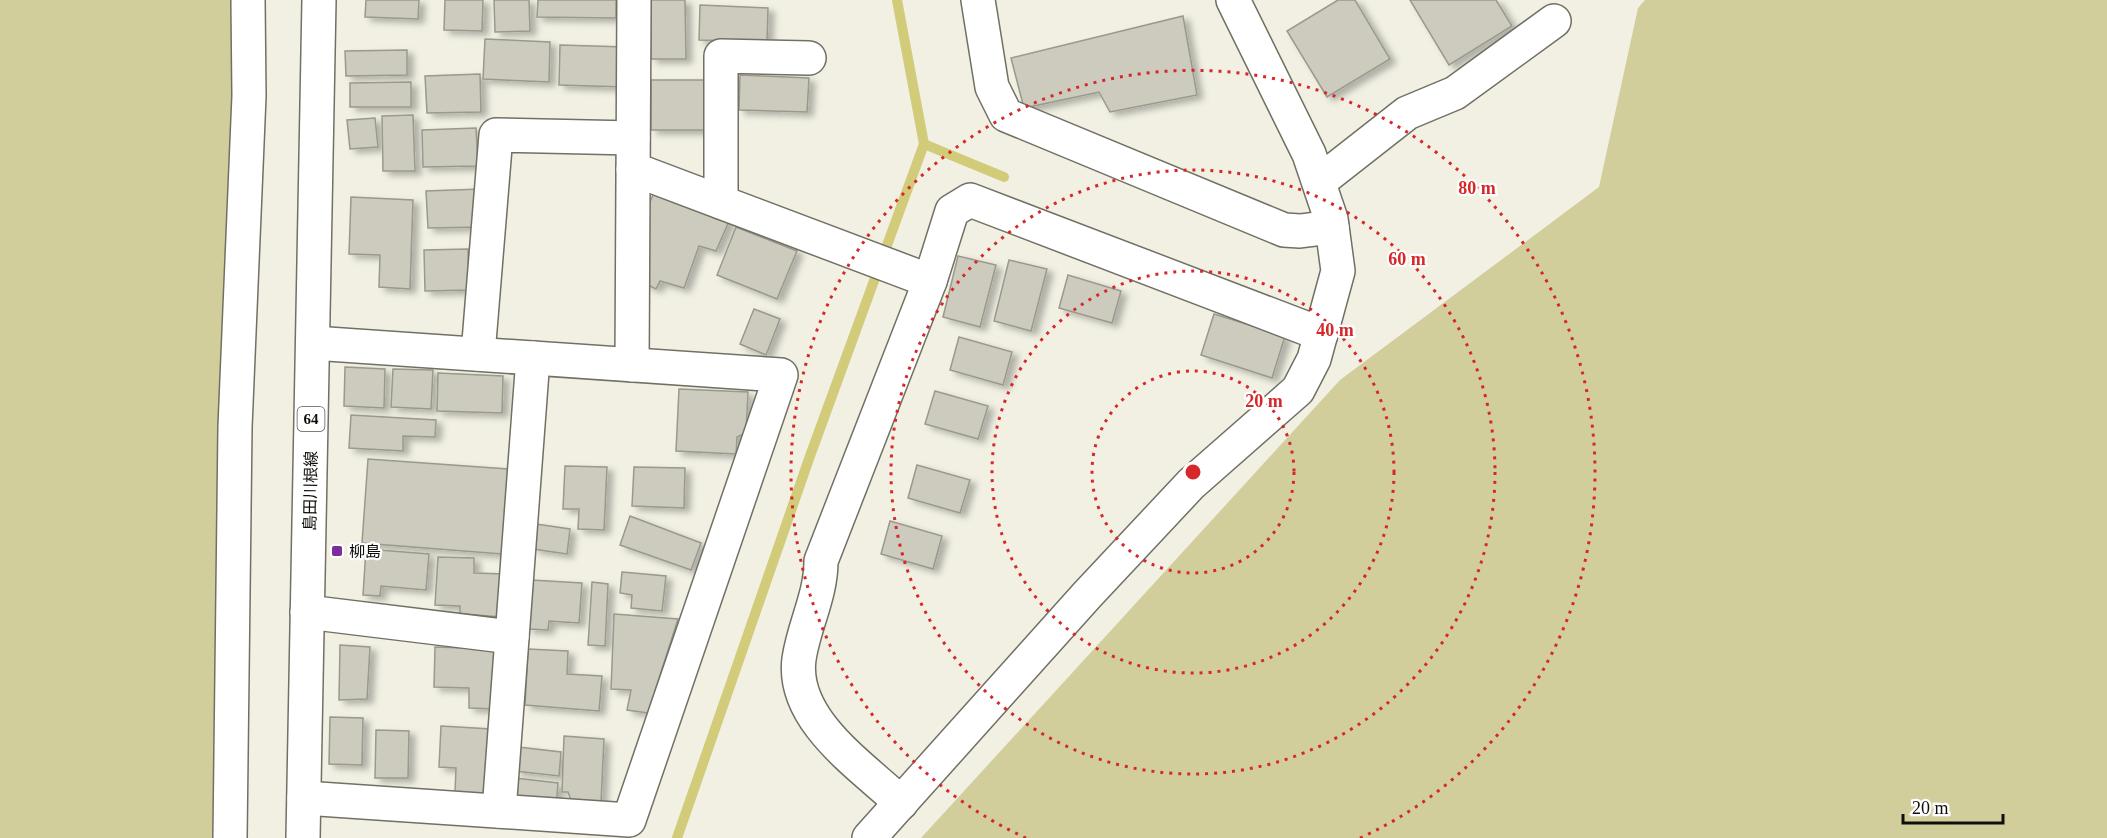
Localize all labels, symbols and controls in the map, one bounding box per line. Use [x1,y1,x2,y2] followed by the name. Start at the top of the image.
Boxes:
[1458,178,1496,198] text: 80 m
[1388,249,1426,269] text: 60 m
[1316,320,1354,340] text: 40 m
[1245,391,1283,411] text: 20 m
[298,407,324,431] road number: 64
[301,451,320,531] street label: 島田川根線
[1183,462,1203,482] centre of rings
[349,543,381,560] place label: 柳島
[330,544,344,558] marker: 柳島
[1903,787,2004,825] scale bar
[1912,798,1949,818] text: 20 m

